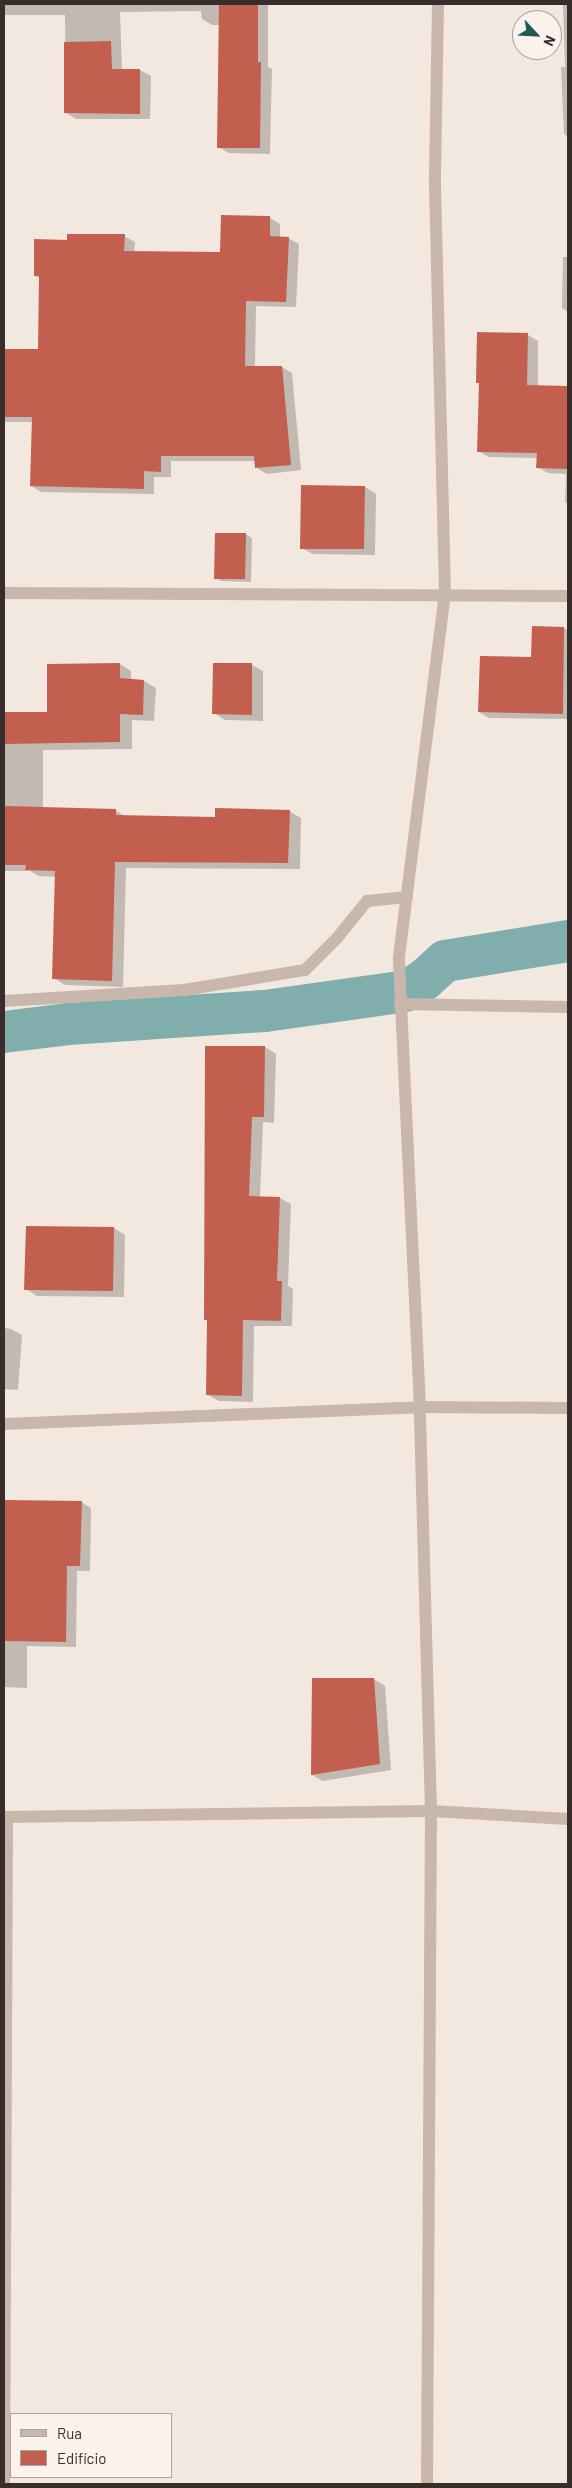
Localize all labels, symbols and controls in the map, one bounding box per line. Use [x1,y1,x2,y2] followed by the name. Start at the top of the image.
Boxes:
[512,10,562,60] north arrow
[540,33,560,49] text: N
[10,2413,172,2478] legend
[57,2424,82,2442] text: Rua
[57,2449,106,2467] text: Edifício

